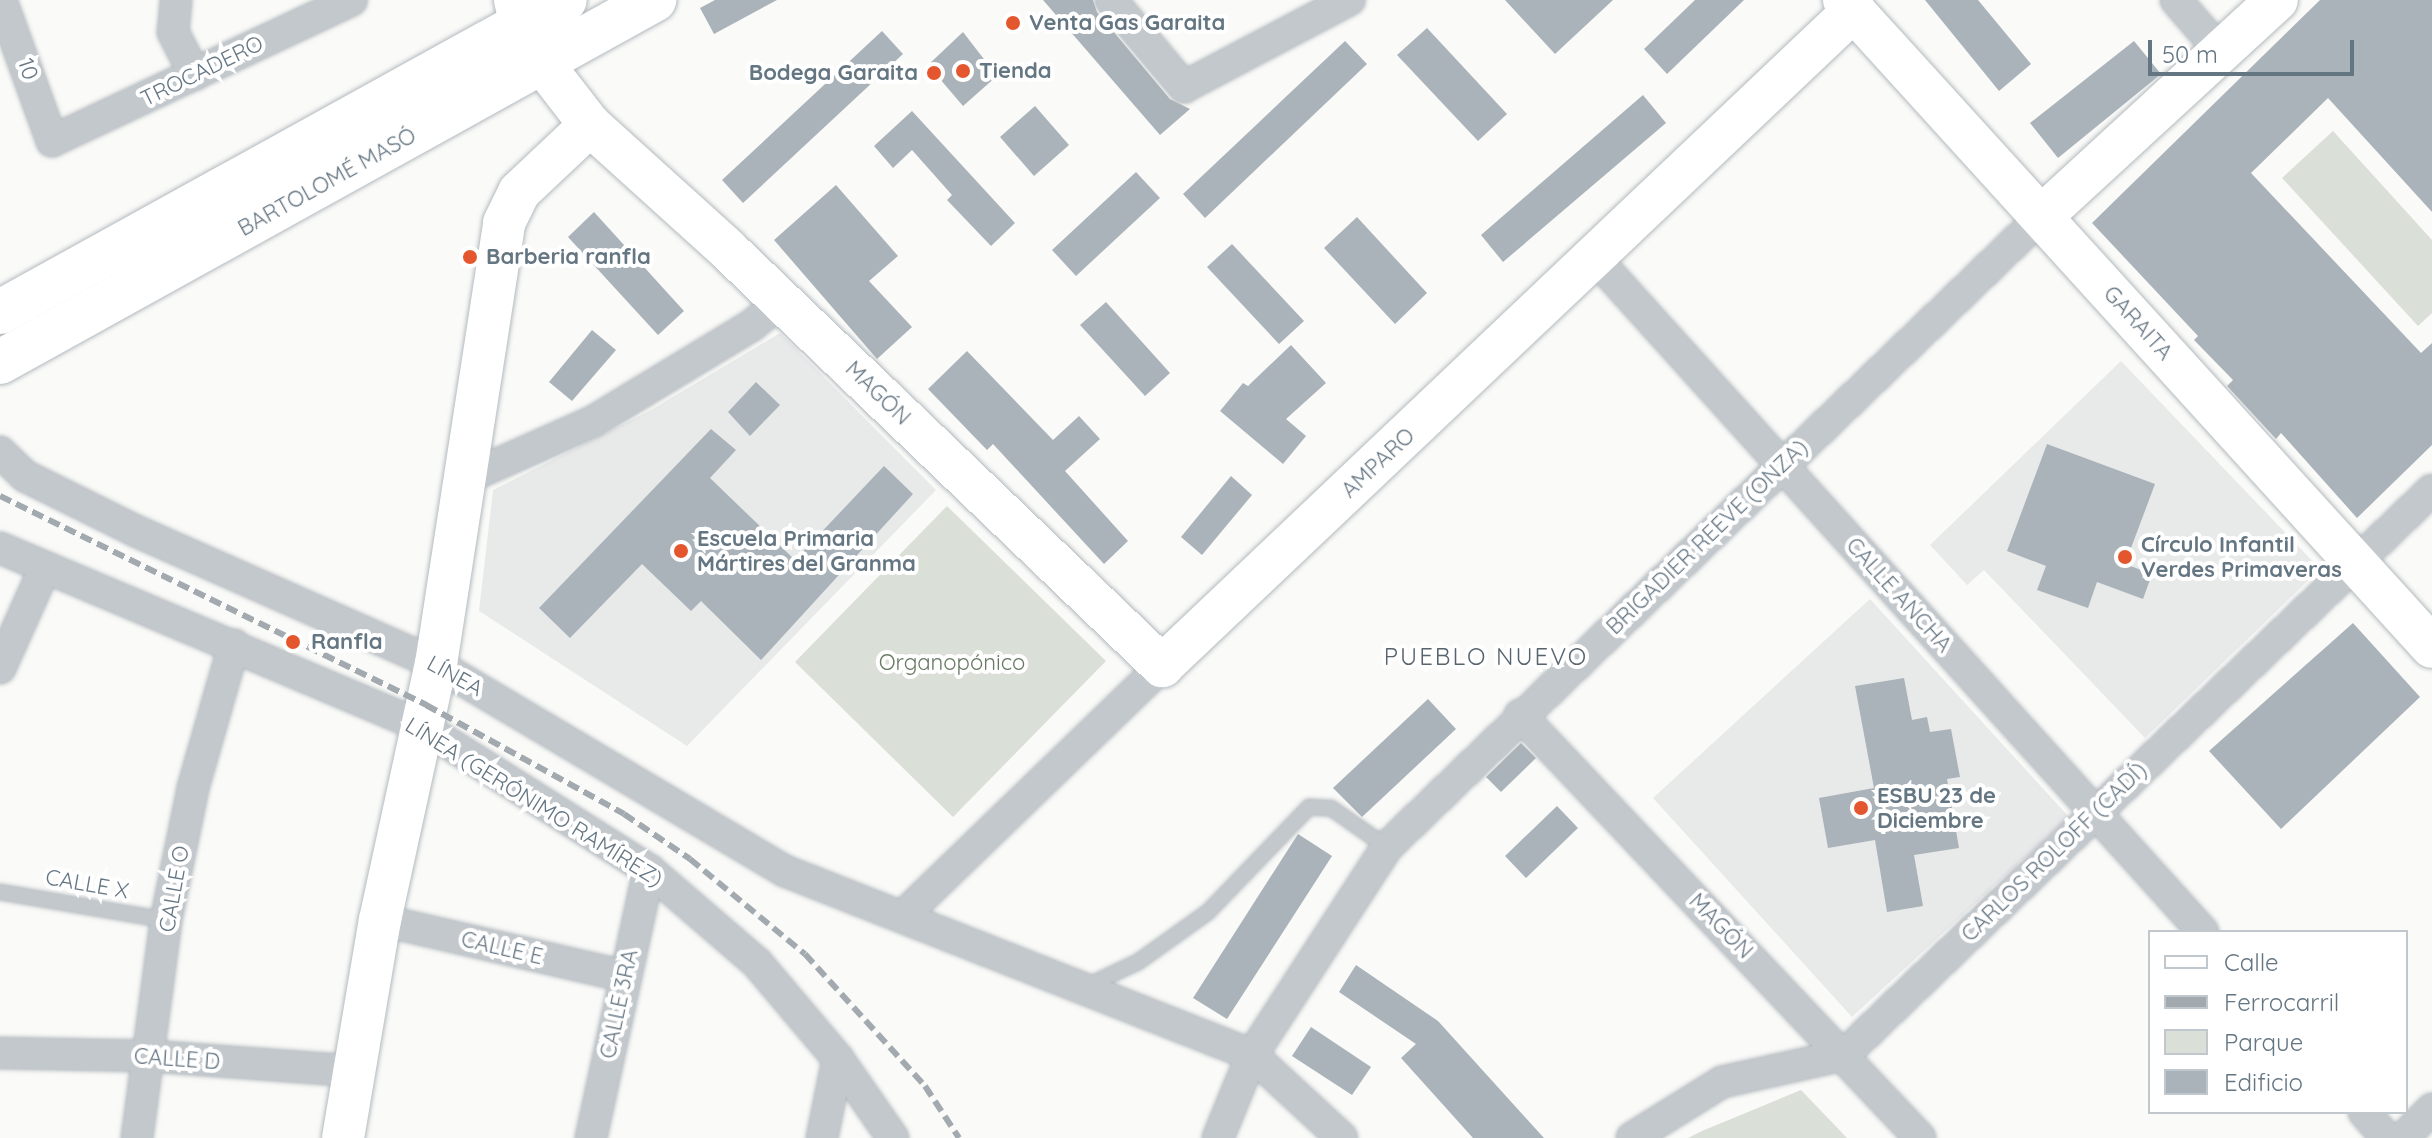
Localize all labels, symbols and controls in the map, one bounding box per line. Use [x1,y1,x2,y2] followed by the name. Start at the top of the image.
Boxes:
[1029,10,1225,36] place label: Venta Gas Garaita
[1004,14,1022,32] marker: Venta Gas Garaita
[2152,24,2358,74] scale bar
[136,30,268,112] street label: TROCADERO
[2162,39,2218,69] text: 50 m
[12,55,44,83] street label: 10
[979,58,1052,84] place label: Tienda
[749,60,918,86] place label: Bodega Garaita
[954,62,972,80] marker: Tienda
[925,64,943,82] marker: Bodega Garaita
[233,122,421,242] street label: BARTOLOMÉ MASÓ
[486,244,651,270] place label: Barberia ranfla
[461,248,479,266] marker: Barberia ranfla
[2098,281,2178,365] street label: GARAITA
[840,356,916,430] street label: MAGÓN
[1336,423,1420,503] street label: AMPARO
[1601,434,1813,640] street label: BRIGADIER REEVE (ONZA)
[697,525,916,576] place label: Escuela Primaria Mártires del Granma
[2141,531,2342,582] place label: Círculo Infantil Verdes Primaveras
[1841,532,1957,658] street label: CALLE ANCHA
[672,542,690,560] marker: Escuela Primaria Mártires del Granma
[2116,548,2134,566] marker: Círculo Infantil Verdes Primaveras
[311,629,382,655] place label: Ranfla
[282,631,304,653] marker: Ranfla
[1384,643,1588,671] district label: PUEBLO NUEVO
[422,650,488,702] street label: LÍNEA
[879,650,1025,676] park label: Organopónico
[400,712,668,892] street label: LÍNEA (GERÓNIMO RAMÍREZ)
[1956,757,2152,947] street label: CARLOS ROLOFF (CADÍ)
[1877,782,1996,834] place label: ESBU 23 de Diciembre
[1852,799,1870,817] marker: ESBU 23 de Diciembre
[153,844,195,934] street label: CALLE O
[43,864,131,904] street label: CALLE X
[1684,888,1758,964] street label: MAGÓN
[459,926,545,970] street label: CALLE E
[2148,930,2408,1114] legend
[595,947,643,1061] street label: CALLE 3RA
[2224,947,2279,977] text: Calle
[2224,987,2339,1017] text: Ferrocarril
[2224,1027,2303,1057] text: Parque
[133,1043,221,1075] street label: CALLE D
[2224,1067,2303,1097] text: Edificio

